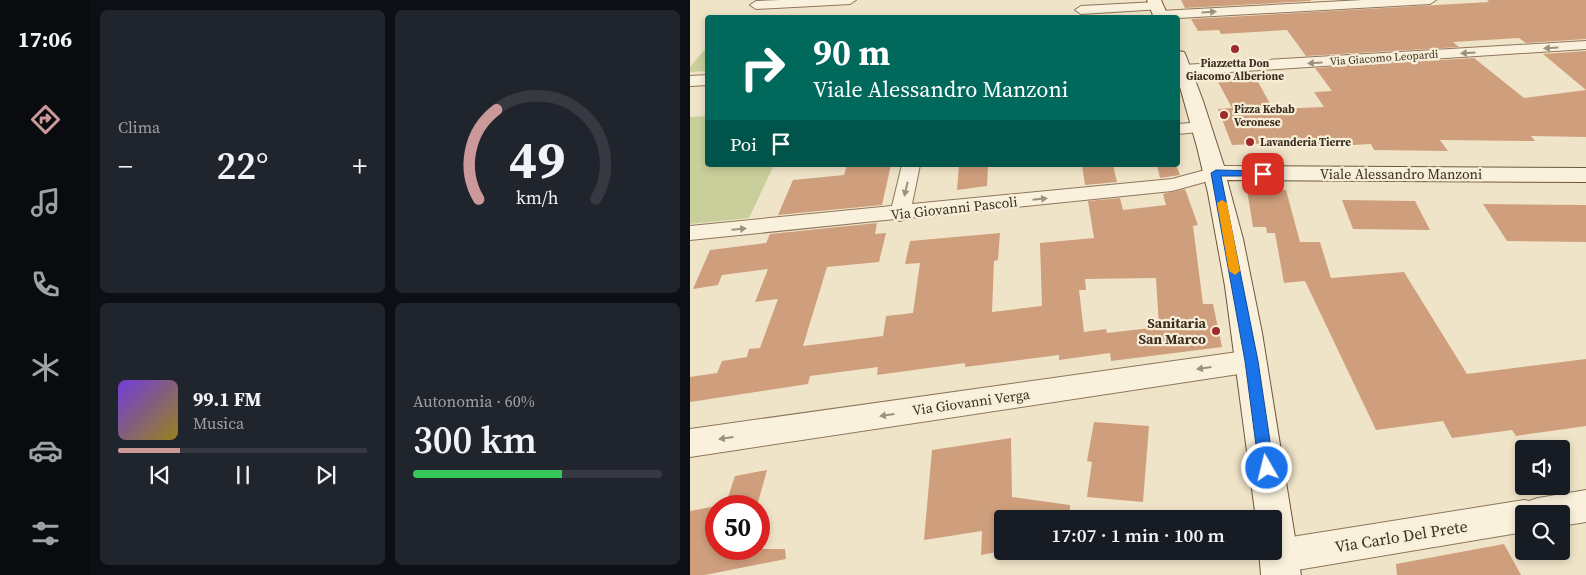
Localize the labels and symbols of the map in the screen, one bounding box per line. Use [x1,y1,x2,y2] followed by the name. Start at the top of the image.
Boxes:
[1201,8,1217,16] one-way arrow
[1229,43,1241,55] marker: Piazzetta Don Giacomo Alberione
[1543,44,1559,52] one-way arrow
[1329,47,1439,69] street label: Via Giacomo Leopardi
[1460,49,1476,57] one-way arrow
[1186,56,1284,84] place label: Piazzetta Don Giacomo Alberione
[1306,59,1322,67] one-way arrow
[1234,102,1295,130] place label: Pizza Kebab Veronese
[1218,109,1230,121] marker: Pizza Kebab Veronese
[1260,135,1351,150] place label: Lavanderia Tierre
[1244,136,1256,148] marker: Lavanderia Tierre
[1242,153,1284,195] pin
[1320,164,1482,184] street label: Viale Alessandro Manzoni
[902,182,910,197] one-way arrow
[890,191,1018,225] street label: Via Giovanni Pascoli
[1032,195,1048,203] one-way arrow
[731,224,747,232] one-way arrow
[1138,313,1207,349] place label: Sanitaria San Marco
[1210,325,1222,337] marker: Sanitaria San Marco
[1195,364,1211,372] one-way arrow
[911,384,1032,420] street label: Via Giovanni Verga
[879,411,895,419] one-way arrow
[718,434,734,442] one-way arrow
[1240,441,1292,493] position arrow
[705,495,770,560] speed limit sign: 50
[1333,515,1469,557] street label: Via Carlo Del Prete

